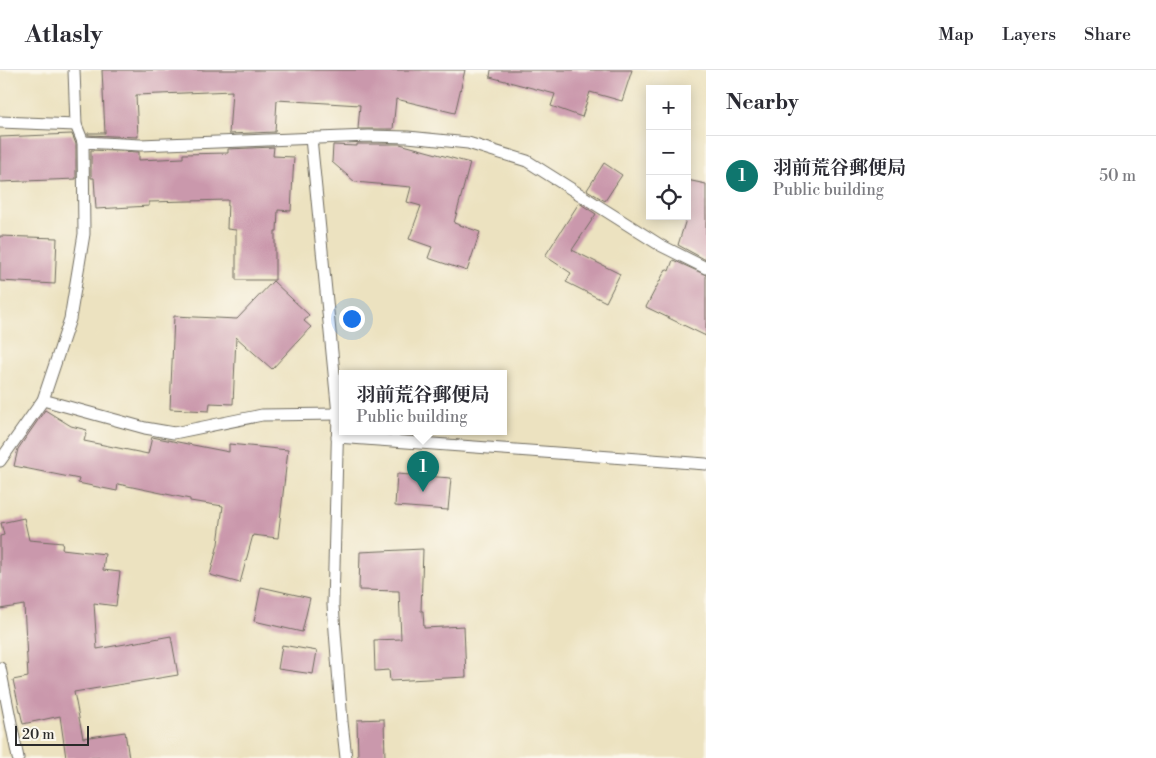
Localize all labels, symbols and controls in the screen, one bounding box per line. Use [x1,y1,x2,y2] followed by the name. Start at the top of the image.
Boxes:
[25,20,102,50] text: Atlasly
[939,23,974,46] text: Map
[1002,23,1056,46] text: Layers
[1084,23,1131,46] text: Share
[646,85,691,220] map controls
[646,85,691,130] button: +
[726,90,799,116] text: Nearby
[646,130,691,175] button: −
[773,156,906,180] text: 羽前荒谷郵便局
[738,166,746,186] text: 1
[1099,166,1136,186] text: 50 m
[646,175,691,220] button: locate
[773,180,884,200] text: Public building
[339,306,365,332] your location
[339,370,507,435] popup
[356,383,490,407] text: 羽前荒谷郵便局
[356,407,468,427] text: Public building
[407,451,439,492] pin: 1
[15,723,89,746] scale bar
[22,726,54,744] text: 20 m

